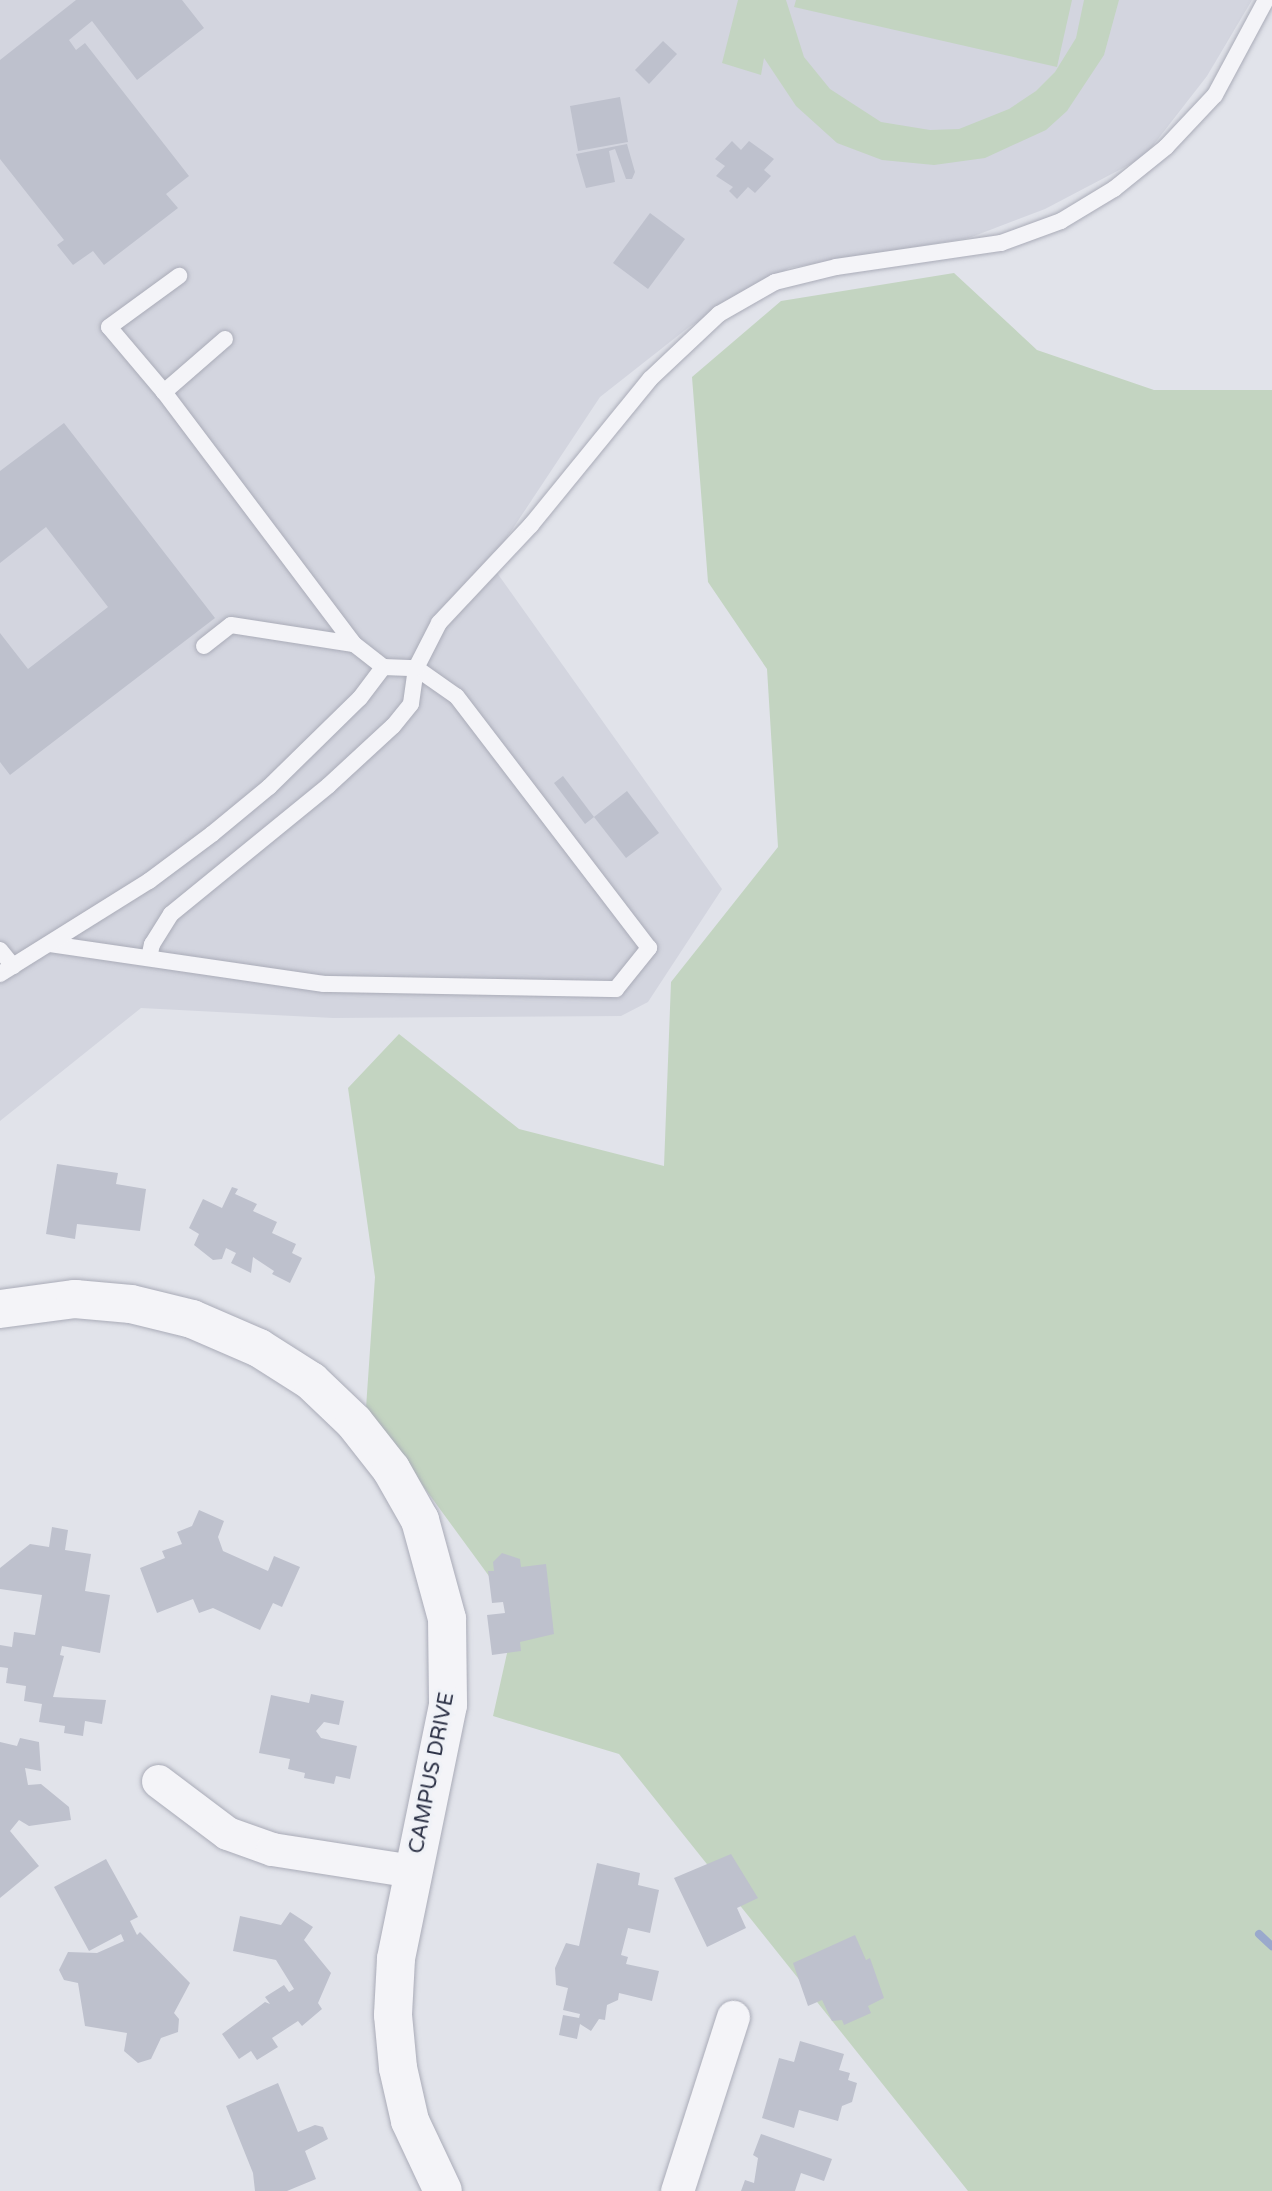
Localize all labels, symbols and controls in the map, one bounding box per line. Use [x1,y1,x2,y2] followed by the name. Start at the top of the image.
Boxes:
[404,1690,460,1856] street label: CAMPUS DRIVE

